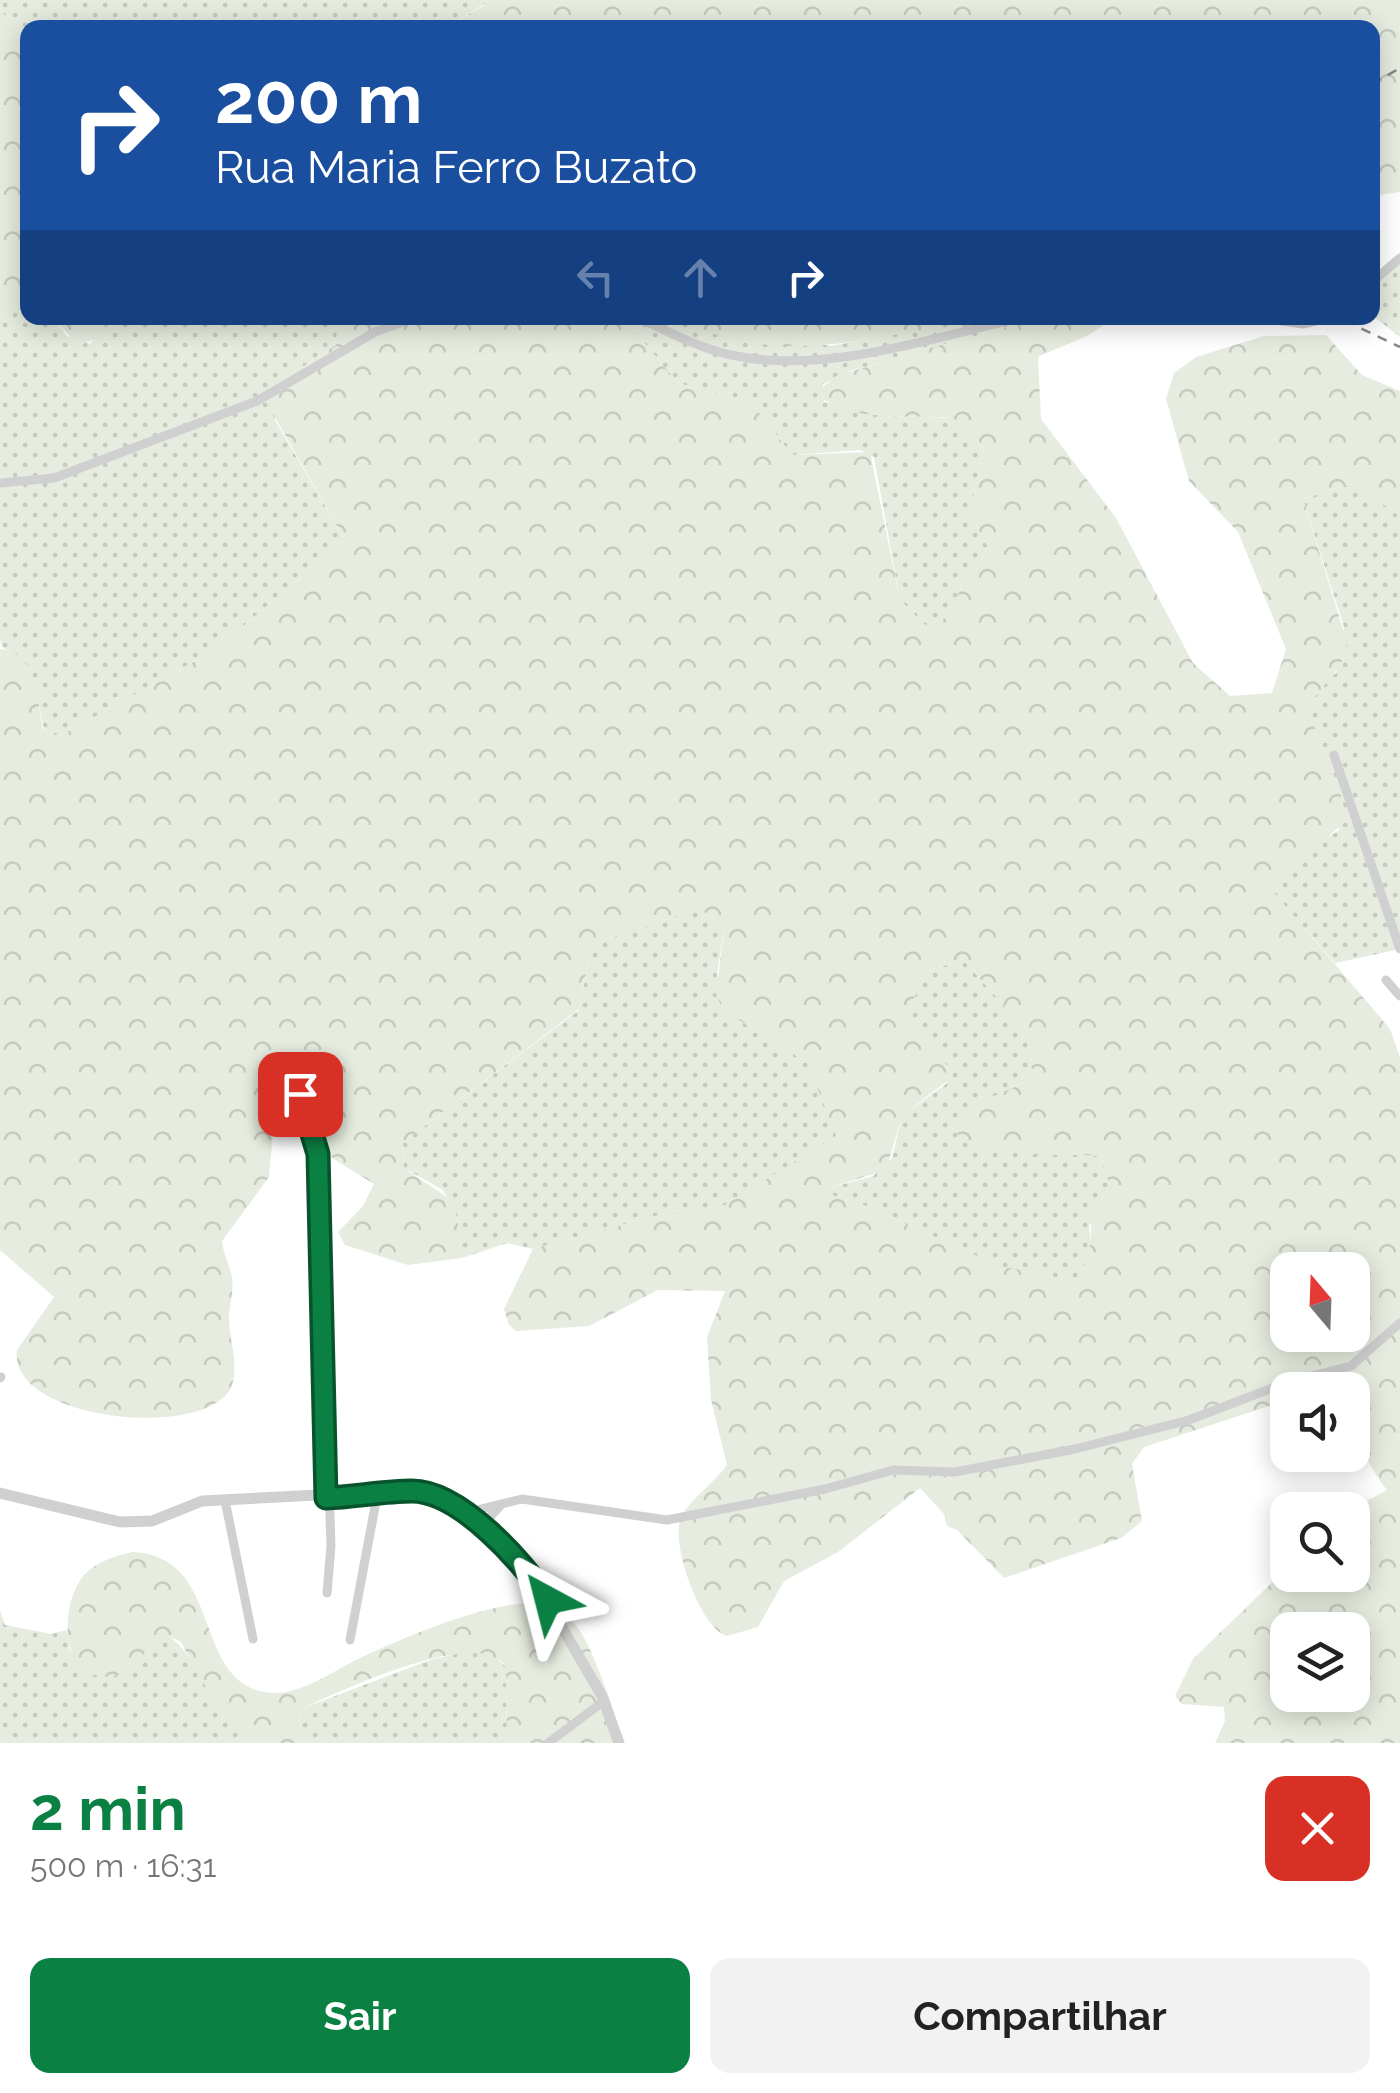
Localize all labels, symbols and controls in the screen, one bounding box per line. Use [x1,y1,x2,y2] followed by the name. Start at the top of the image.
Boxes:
[215,57,422,139] text: 200 m
[50,60,180,190] icon: right
[215,141,697,194] text: Rua Maria Ferro Buzato
[568,250,623,305] icon: left
[673,250,728,305] icon: ahead
[778,250,833,305] icon: right
[258,1052,343,1137] pin
[273,1067,328,1122] icon: arrive
[1270,1252,1370,1352] north arrow
[1270,1252,1370,1712] map controls
[1270,1372,1370,1472] button: sound
[1270,1492,1370,1592] button: search
[496,1548,600,1652] position arrow
[1270,1612,1370,1712] button: layers
[30,1774,186,1844] text: 2 min
[1265,1776,1370,1881] button: close
[30,1847,216,1884] text: 500 m · 16:31
[30,1958,690,2073] button: Sair
[710,1958,1370,2073] button: Compartilhar

